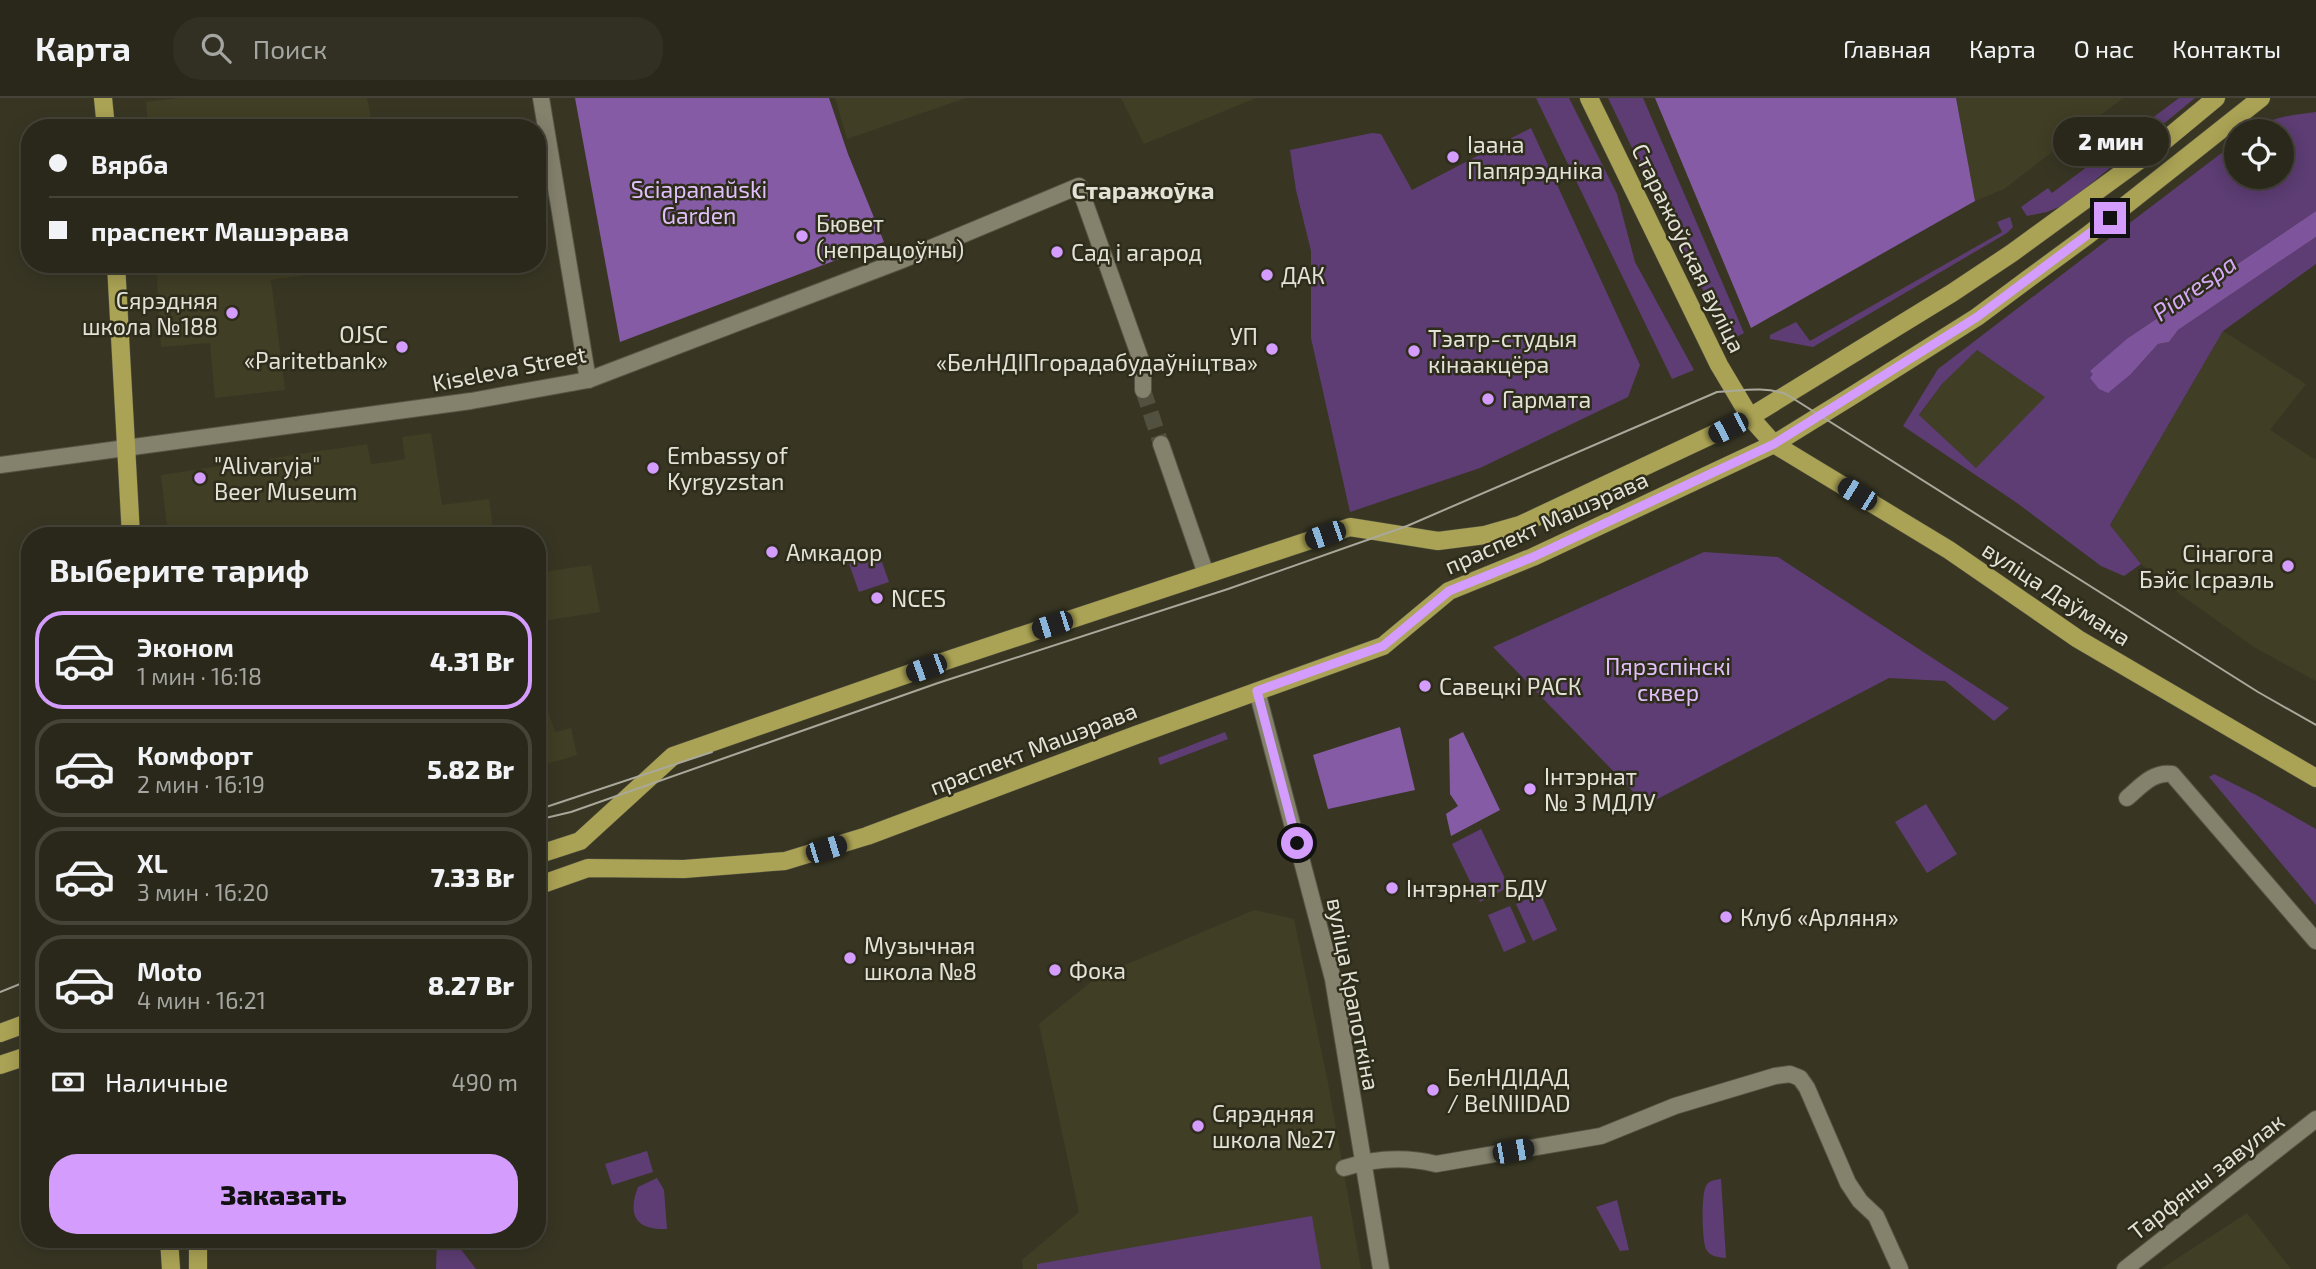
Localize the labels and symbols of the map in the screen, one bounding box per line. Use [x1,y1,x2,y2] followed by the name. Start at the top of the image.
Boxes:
[2052,116,2168,166] callout: 2 мин
[1467,130,1603,184] place label: Іаана Папярэдніка
[1625,139,1752,358] street label: Старажоўская вуліца
[1445,149,1461,165] marker: Іаана Папярэдніка
[631,175,767,229] park label: Sciapanaŭski Garden
[1072,175,1214,204] district label: Старажоўка
[2094,202,2126,234] route end
[816,209,964,264] place label: Бювет (непрацоўны)
[794,228,810,244] marker: Бювет (непрацоўны)
[1071,238,1202,266] place label: Сад і агарод
[1049,244,1065,260] marker: Сад і агарод
[2146,248,2242,326] water label: Piarespa
[1281,261,1325,289] place label: ДАК
[1259,267,1275,283] marker: ДАК
[82,286,218,340] place label: Сярэдняя школа №188
[224,305,240,321] marker: Сярэдняя школа №188
[244,320,388,374] place label: OJSC «Paritetbank»
[936,322,1258,377] place label: УП «БелНДІПгорадабудаўніцтва»
[1428,324,1577,378] place label: Тэатр-студыя кінаакцёра
[394,339,410,355] marker: OJSC «Paritetbank»
[430,339,589,397] street label: Kiseleva Street
[1264,341,1280,357] marker: УП «БелНДІПгорадабудаўніцтва»
[1406,343,1422,359] marker: Тэатр-студыя кінаакцёра
[1502,385,1591,413] place label: Гармата
[1480,391,1496,407] marker: Гармата
[1705,409,1752,447] car
[667,441,789,495] place label: Embassy of Kyrgyzstan
[214,451,357,505] place label: "Alivaryja" Beer Museum
[645,460,661,476] marker: Embassy of Kyrgyzstan
[1440,465,1652,579] street label: праспект Машэрава
[192,470,208,486] marker: "Alivaryja" Beer Museum
[1834,474,1881,514] car
[1302,518,1349,552] car
[1977,535,2136,652] street label: вуліца Даўмана
[786,538,883,566] place label: Амкадор
[2139,539,2274,593] place label: Сінагога Бэйс Ісраэль
[764,544,780,560] marker: Амкадор
[2280,558,2296,574] marker: Сінагога Бэйс Ісраэль
[891,584,946,612] place label: NCES
[869,590,885,606] marker: NCES
[1029,609,1076,641] car
[903,651,950,685] car
[1605,652,1731,706] park label: Пярэспінскі сквер
[1439,672,1582,700] place label: Савецкі РАСК
[1417,678,1433,694] marker: Савецкі РАСК
[925,696,1141,800] street label: праспект Машэрава
[1544,762,1656,816] place label: Інтэрнат № 3 МДЛУ
[1522,781,1538,797] marker: Інтэрнат № 3 МДЛУ
[1281,827,1313,859] route start
[803,833,850,865] car
[1406,874,1547,902] place label: Інтэрнат БДУ
[1384,880,1400,896] marker: Інтэрнат БДУ
[1321,895,1386,1093] street label: вуліца Крапоткіна
[1740,903,1899,932] place label: Клуб «Арляня»
[1718,909,1734,925] marker: Клуб «Арляня»
[864,931,977,985] place label: Музычная школа №8
[842,950,858,966] marker: Музычная школа №8
[1069,956,1126,984] place label: Фока
[1047,962,1063,978] marker: Фока
[1447,1063,1571,1117] place label: БелНДІДАД / BelNIIDAD
[1425,1082,1441,1098] marker: БелНДІДАД / BelNIIDAD
[1212,1099,1336,1153] place label: Сярэдняя школа №27
[2123,1107,2290,1246] street label: Тарфяны завулак
[1190,1118,1206,1134] marker: Сярэдняя школа №27
[1491,1137,1536,1165] car

